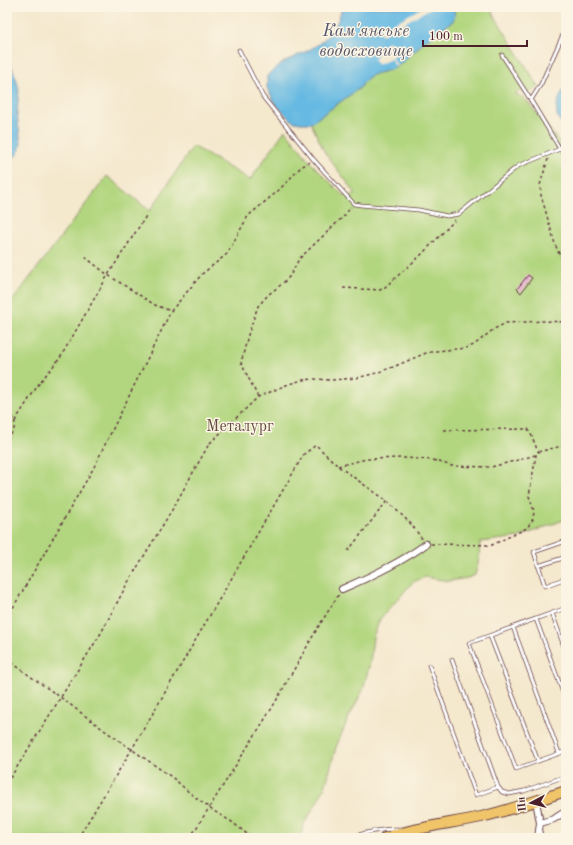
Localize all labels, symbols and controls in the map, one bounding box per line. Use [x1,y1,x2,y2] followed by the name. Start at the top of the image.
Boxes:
[423,22,527,48] scale bar
[319,23,413,60] water label: Кам'янське водосховище
[429,31,463,43] text: 100 m
[206,419,274,435] park label: Металург
[511,783,551,823] north arrow
[516,796,529,812] text: Пн

